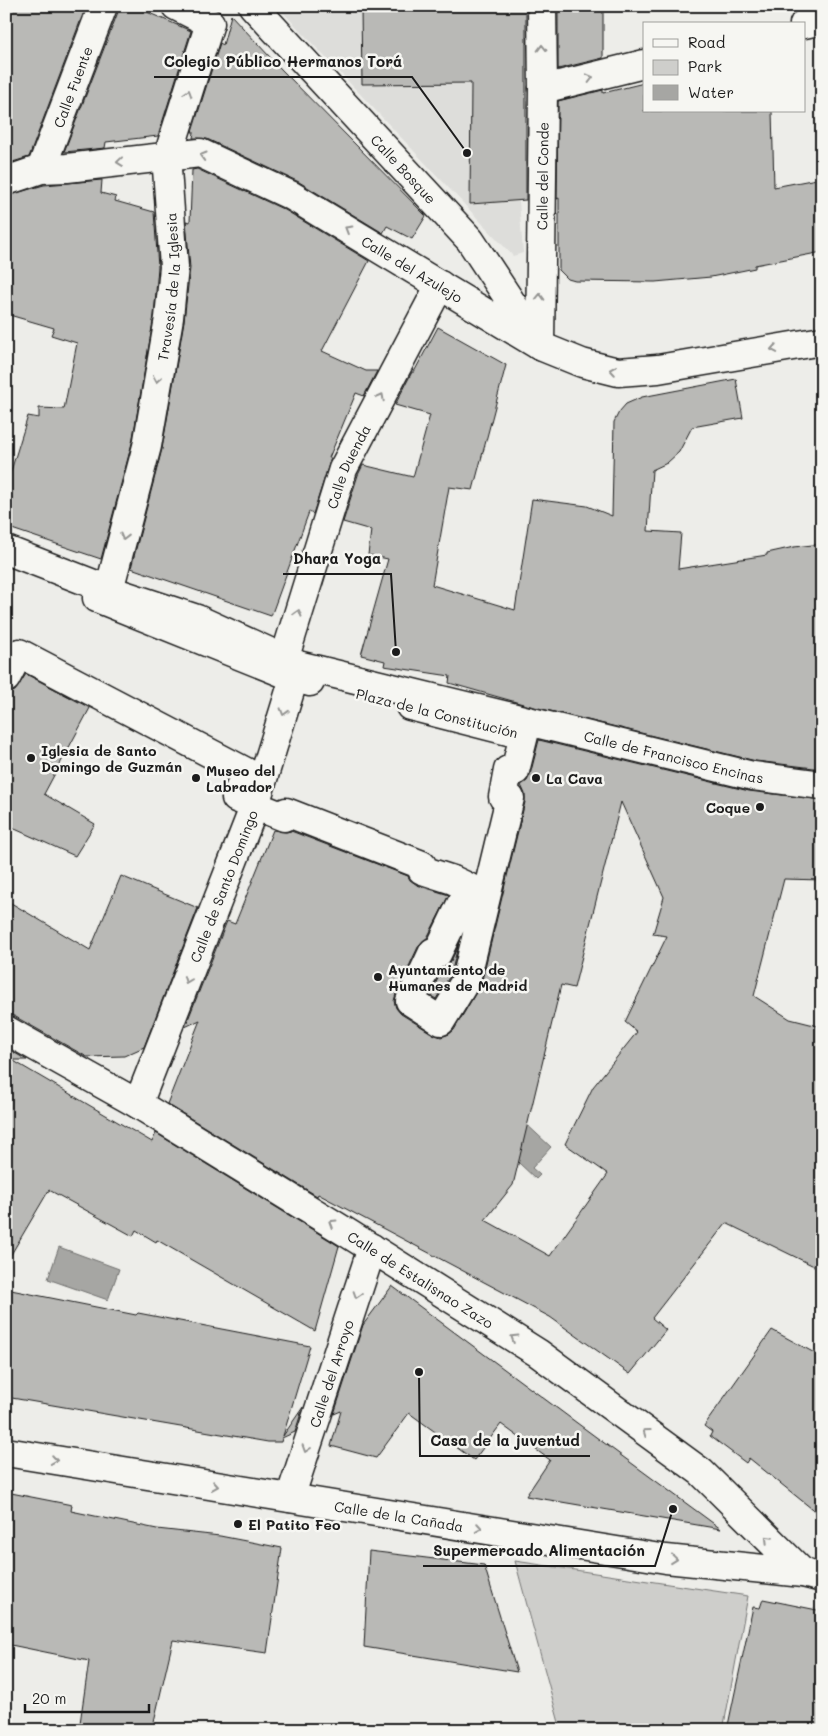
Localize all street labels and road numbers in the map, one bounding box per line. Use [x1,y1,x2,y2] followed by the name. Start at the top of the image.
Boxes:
[48,43,96,130] street label: Calle Fuente
[532,122,552,230] street label: Calle del Conde
[367,130,441,208] street label: Calle Bosque
[152,212,184,362] street label: Travesía de la Iglesia
[358,231,466,307] street label: Calle del Azulejo
[322,421,374,511] street label: Calle Duenda
[354,684,520,742] street label: Plaza de la Constitución
[582,726,765,787] street label: Calle de Francisco Encinas
[185,807,262,965] street label: Calle de Santo Domingo
[344,1226,497,1332] street label: Calle de Estalisnao Zazo
[304,1317,357,1430] street label: Calle del Arroyo
[333,1496,465,1536] street label: Calle de la Cañada

